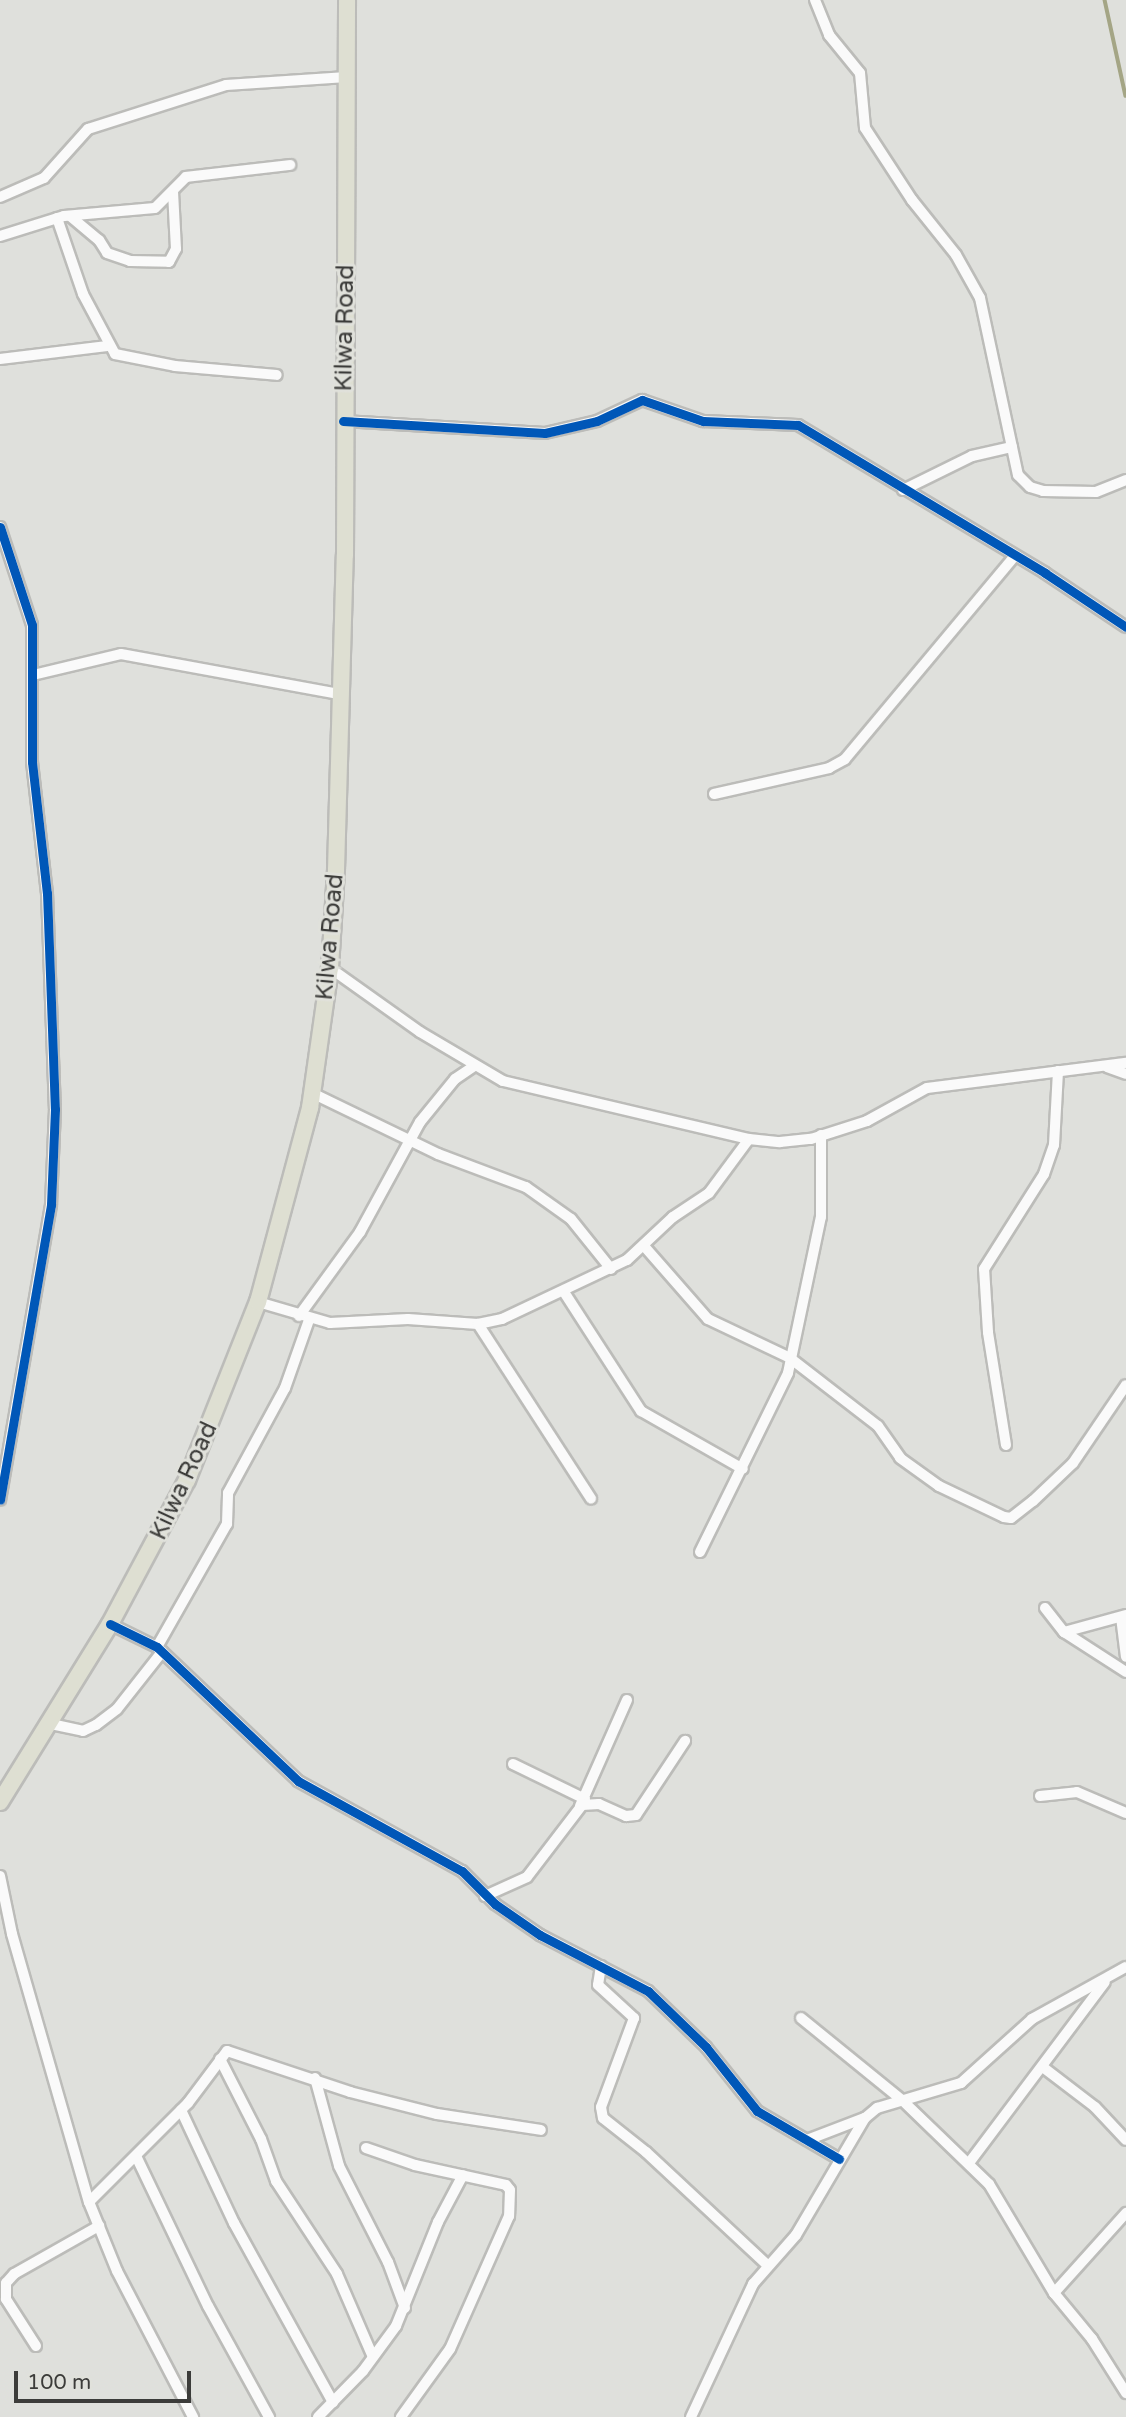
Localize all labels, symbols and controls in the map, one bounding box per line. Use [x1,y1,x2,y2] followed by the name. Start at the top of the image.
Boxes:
[329,264,361,392] street label: Kilwa Road
[310,873,350,1001] street label: Kilwa Road
[144,1417,224,1545] street label: Kilwa Road
[18,2358,194,2402] scale bar
[27,2370,91,2395] text: 100 m

